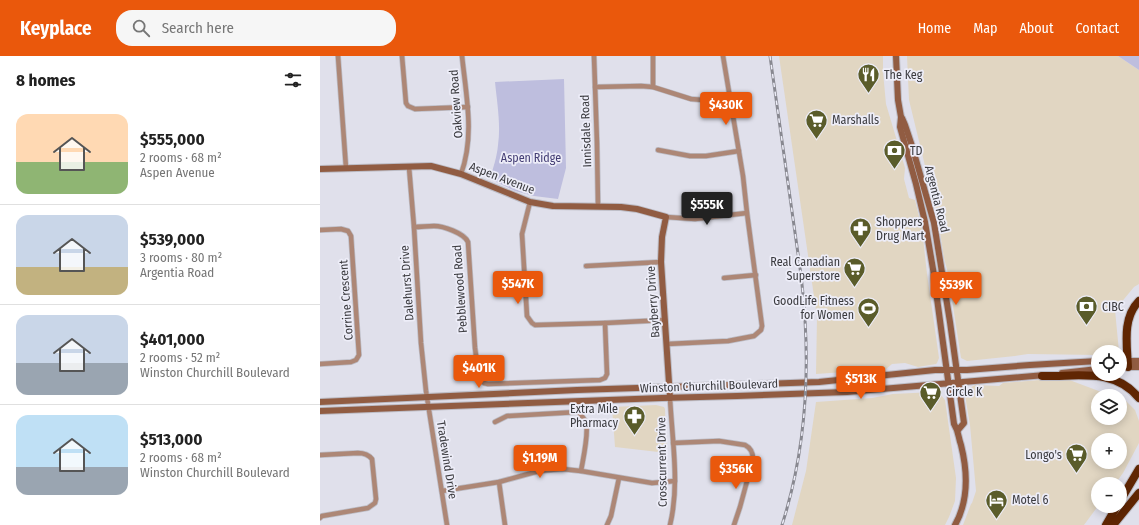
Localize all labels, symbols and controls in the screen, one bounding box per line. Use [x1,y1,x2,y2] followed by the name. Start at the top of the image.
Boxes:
[116,10,396,46] search box
[20,17,92,40] text: Keyplace
[130,17,152,39] icon: search
[162,19,234,37] text: Search here
[918,20,951,37] text: Home
[973,20,997,37] text: Map
[1019,20,1054,37] text: About
[1076,20,1119,37] text: Contact
[856,62,882,95] restaurant icon: The Keg
[884,68,923,82] place label: The Keg
[282,69,304,91] icon: filters
[447,69,465,139] street label: Oakview Road
[16,70,76,91] text: 8 homes
[698,92,754,126] pin: $430K
[578,94,594,168] street label: Innisdale Road
[709,97,743,112] text: $430K
[803,107,829,140] supermarket icon: Marshalls
[832,113,879,127] place label: Marshalls
[140,129,205,150] text: $555,000
[48,130,96,178] icon: home
[882,138,908,171] bank icon: TD
[910,144,923,158] place label: TD
[140,150,222,165] text: 2 rooms · 68 m²
[501,151,561,165] park label: Aspen Ridge
[467,159,537,197] street label: Aspen Avenue
[922,164,952,234] street label: Argentia Road
[140,165,215,180] text: Aspen Avenue
[679,192,735,226] pin: $555K
[690,197,724,212] text: $555K
[876,215,924,243] place label: Shoppers Drug Mart
[847,216,873,249] pharmacy icon: Shoppers Drug Mart
[140,229,205,250] text: $539,000
[48,231,96,279] icon: home
[450,244,470,334] street label: Pebblewood Road
[397,245,417,321] street label: Dalehurst Drive
[140,250,222,265] text: 3 rooms · 80 m²
[770,255,840,283] place label: Real Canadian Superstore
[842,256,868,289] supermarket icon: Real Canadian Superstore
[336,259,356,341] street label: Corrine Crescent
[140,265,214,280] text: Argentia Road
[644,266,662,338] street label: Bayberry Drive
[490,271,546,305] pin: $547K
[928,272,984,306] pin: $539K
[502,276,534,291] text: $547K
[939,277,973,292] text: $539K
[773,294,854,322] place label: GoodLife Fitness for Women
[1073,294,1099,327] bank icon: CIBC
[856,295,882,328] sports icon: GoodLife Fitness for Women
[1102,300,1124,314] place label: CIBC
[140,329,205,350] text: $401,000
[48,331,96,379] icon: home
[1091,345,1127,513] map controls
[1091,345,1127,381] button: locate
[140,350,220,365] text: 2 rooms · 52 m²
[451,355,507,389] pin: $401K
[462,360,496,375] text: $401K
[140,365,290,380] text: Winston Churchill Boulevard
[833,366,889,400] pin: $513K
[845,371,877,386] text: $513K
[640,377,778,395] street label: Winston Churchill Boulevard
[917,379,943,412] supermarket icon: Circle K
[946,385,983,399] place label: Circle K
[1091,389,1127,425] button: layers
[570,402,619,430] place label: Extra Mile Pharmacy
[621,403,647,436] pharmacy icon: Extra Mile Pharmacy
[654,417,670,507] street label: Crosscurrent Drive
[434,420,460,500] street label: Tradewind Drive
[140,429,203,450] text: $513,000
[48,431,96,479] icon: home
[1091,433,1127,469] button: +
[1064,442,1090,475] supermarket icon: Longo's
[507,445,573,479] pin: $1.19M
[1025,448,1062,462] place label: Longo's
[140,450,222,465] text: 2 rooms · 68 m²
[523,450,557,465] text: $1.19M
[708,456,764,490] pin: $356K
[719,461,753,476] text: $356K
[140,465,290,480] text: Winston Churchill Boulevard
[1091,477,1127,513] button: −
[983,487,1009,520] hotel icon: Motel 6
[1012,493,1049,507] place label: Motel 6

